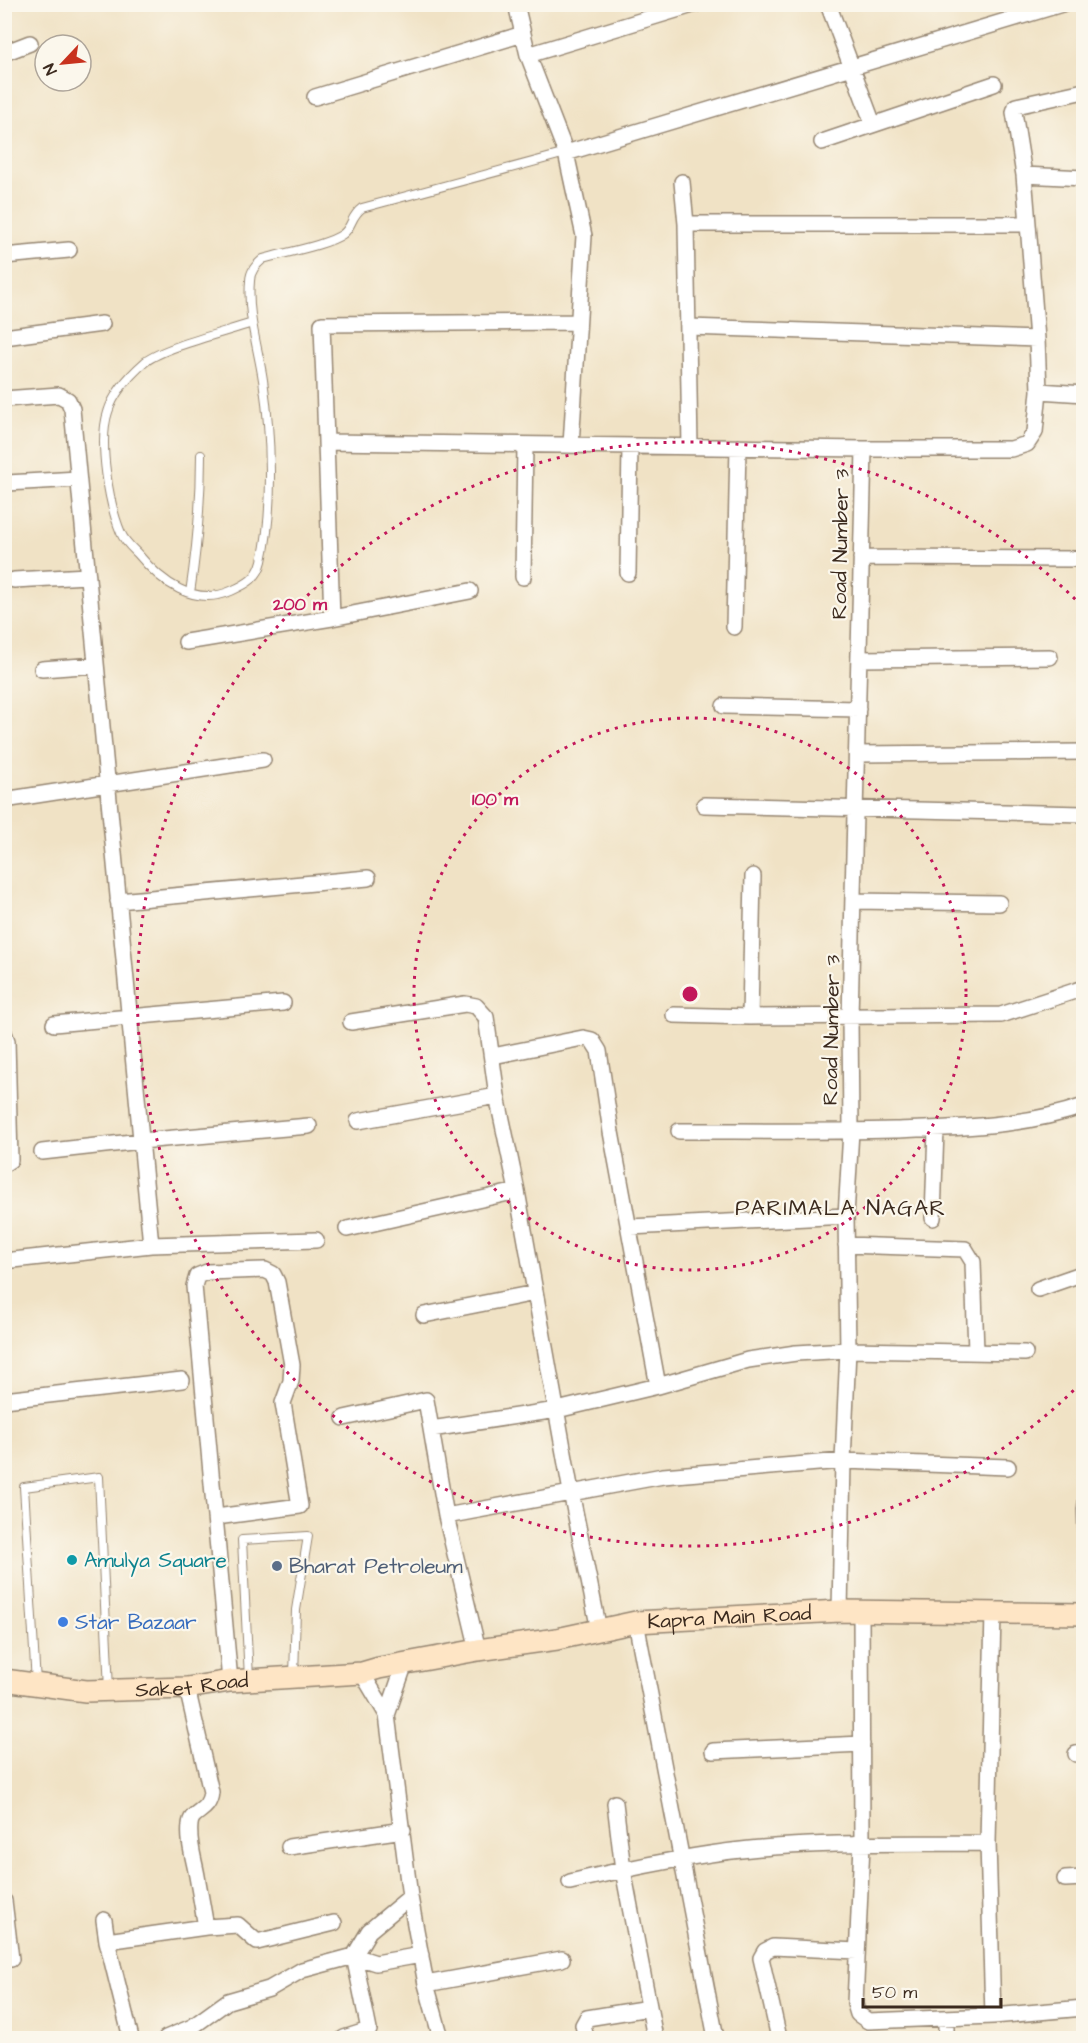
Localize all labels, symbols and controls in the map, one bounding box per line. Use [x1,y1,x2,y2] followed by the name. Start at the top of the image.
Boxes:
[33,33,93,93] north arrow
[38,60,63,78] text: N
[825,468,856,620] street label: Road Number 3
[272,592,328,617] text: 200 m
[472,787,519,812] text: 100 m
[816,954,847,1106] street label: Road Number 3
[680,984,700,1004] centre of rings
[735,1193,947,1224] district label: PARIMALA NAGAR
[84,1546,227,1577] place label: Amulya Square
[289,1552,463,1581] place label: Bharat Petroleum
[65,1553,79,1567] marker: Amulya Square
[270,1559,284,1573] marker: Bharat Petroleum
[647,1599,812,1636] street label: Kapra Main Road
[75,1608,197,1637] place label: Star Bazaar
[56,1615,70,1629] marker: Star Bazaar
[135,1666,250,1705] street label: Saket Road
[863,1971,1001,2009] scale bar
[872,1980,917,2005] text: 50 m

